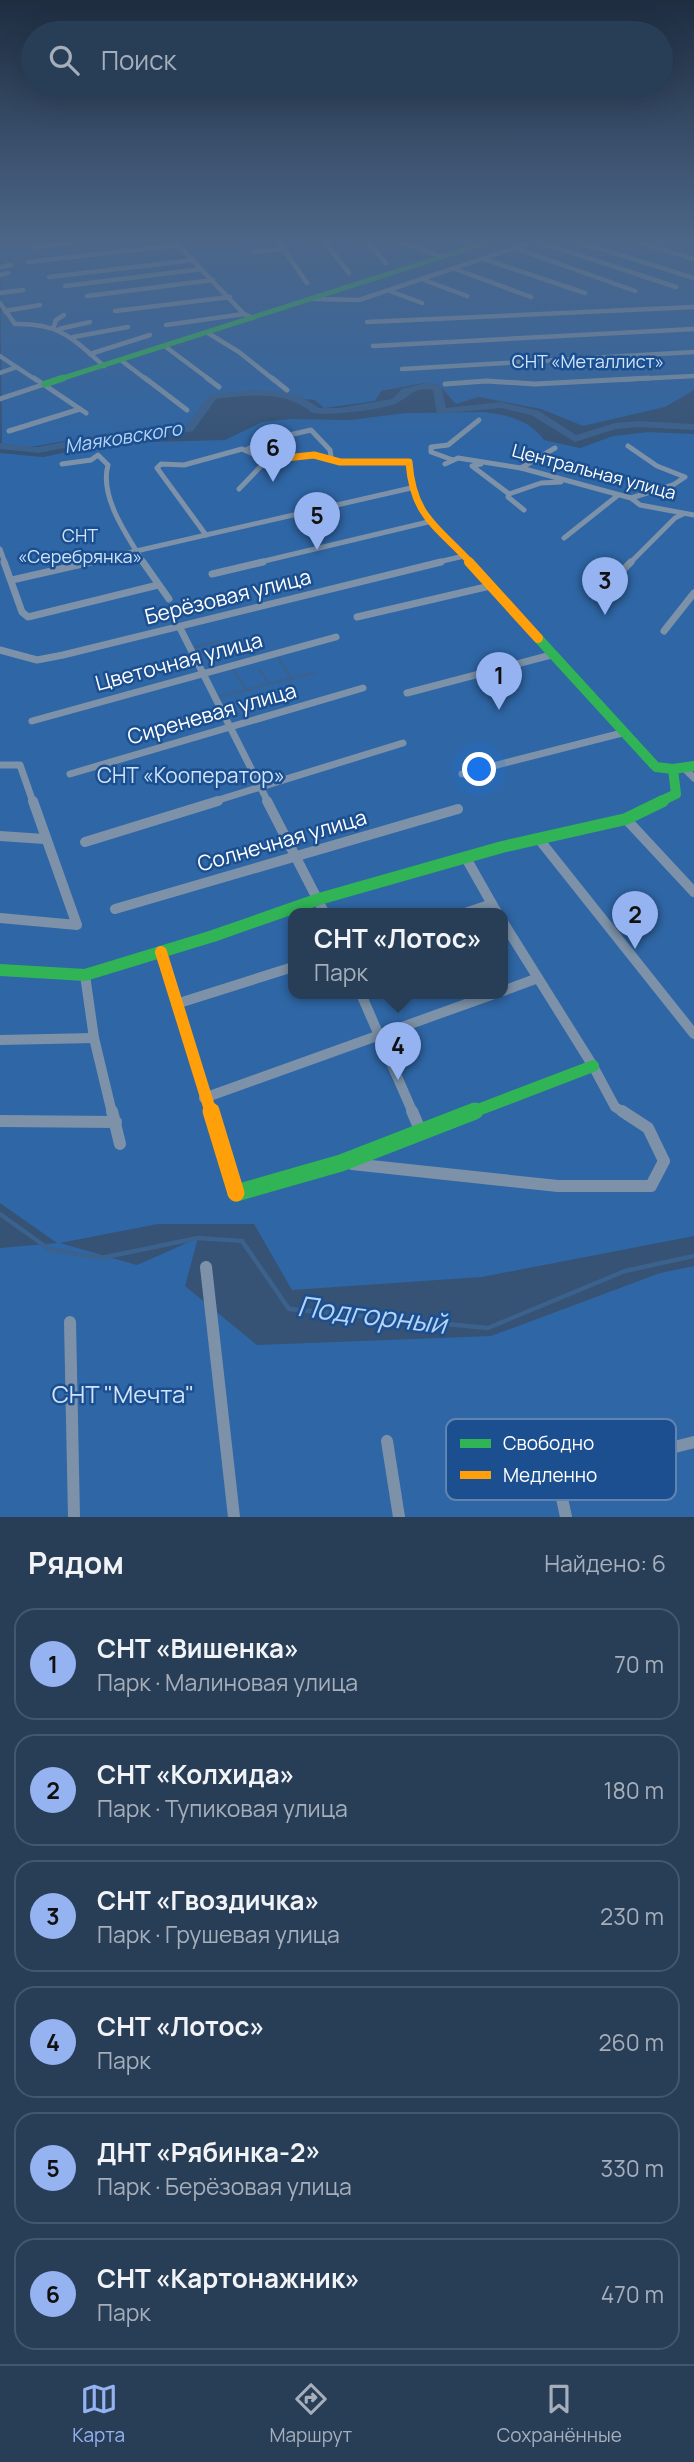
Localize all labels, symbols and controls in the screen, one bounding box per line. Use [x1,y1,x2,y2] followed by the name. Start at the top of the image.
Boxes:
[21,21,673,98] search box
[45,41,83,79] icon: search
[101,42,176,78] text: Поиск
[512,349,664,373] park label: СНТ «Металлист»
[62,415,185,459] water label: Маяковского
[250,424,296,482] pin: 6
[510,438,679,504] street label: Центральная улица
[294,492,340,550] pin: 5
[18,523,142,568] park label: СНТ «Серебрянка»
[582,557,628,615] pin: 3
[142,562,314,630] street label: Берёзовая улица
[92,625,265,697] street label: Цветочная улица
[476,652,522,710] pin: 1
[124,676,299,751] street label: Сиреневая улица
[462,752,496,786] your location
[97,761,285,789] park label: СНТ «Кооператор»
[194,802,370,878] street label: Солнечная улица
[612,891,658,949] pin: 2
[288,908,508,999] popup
[314,920,482,956] text: СНТ «Лотос»
[314,956,368,988] text: Парк
[375,1022,421,1080] pin: 4
[295,1286,451,1342] water label: Подгорный
[52,1377,194,1410] park label: СНТ "Мечта"
[446,1419,676,1500] legend
[503,1430,594,1456] text: Свободно
[503,1462,597,1488] text: Медленно
[28,1542,124,1583] text: Рядом
[544,1547,666,1579] text: Найдено: 6
[97,1630,299,1666] text: СНТ «Вишенка»
[48,1648,58,1680] text: 1
[614,1648,664,1680] text: 70 m
[97,1666,358,1698] text: Парк · Малиновая улица
[97,1756,295,1792] text: СНТ «Колхида»
[46,1774,60,1806] text: 2
[604,1774,664,1806] text: 180 m
[97,1792,348,1824] text: Парк · Тупиковая улица
[97,1882,320,1918] text: СНТ «Гвоздичка»
[46,1900,60,1932] text: 3
[600,1900,664,1932] text: 230 m
[97,1918,340,1950] text: Парк · Грушевая улица
[97,2008,265,2044] text: СНТ «Лотос»
[46,2026,60,2058] text: 4
[598,2026,664,2058] text: 260 m
[97,2044,151,2076] text: Парк
[97,2134,321,2170] text: ДНТ «Рябинка-2»
[46,2152,60,2184] text: 5
[600,2152,664,2184] text: 330 m
[97,2170,352,2202] text: Парк · Берёзовая улица
[97,2260,360,2296] text: СНТ «Картонажник»
[46,2278,60,2310] text: 6
[601,2278,664,2310] text: 470 m
[97,2296,151,2328] text: Парк
[72,2380,125,2448] tab: Карта
[270,2380,352,2448] tab: Маршрут
[497,2380,622,2448] tab: Сохранённые

